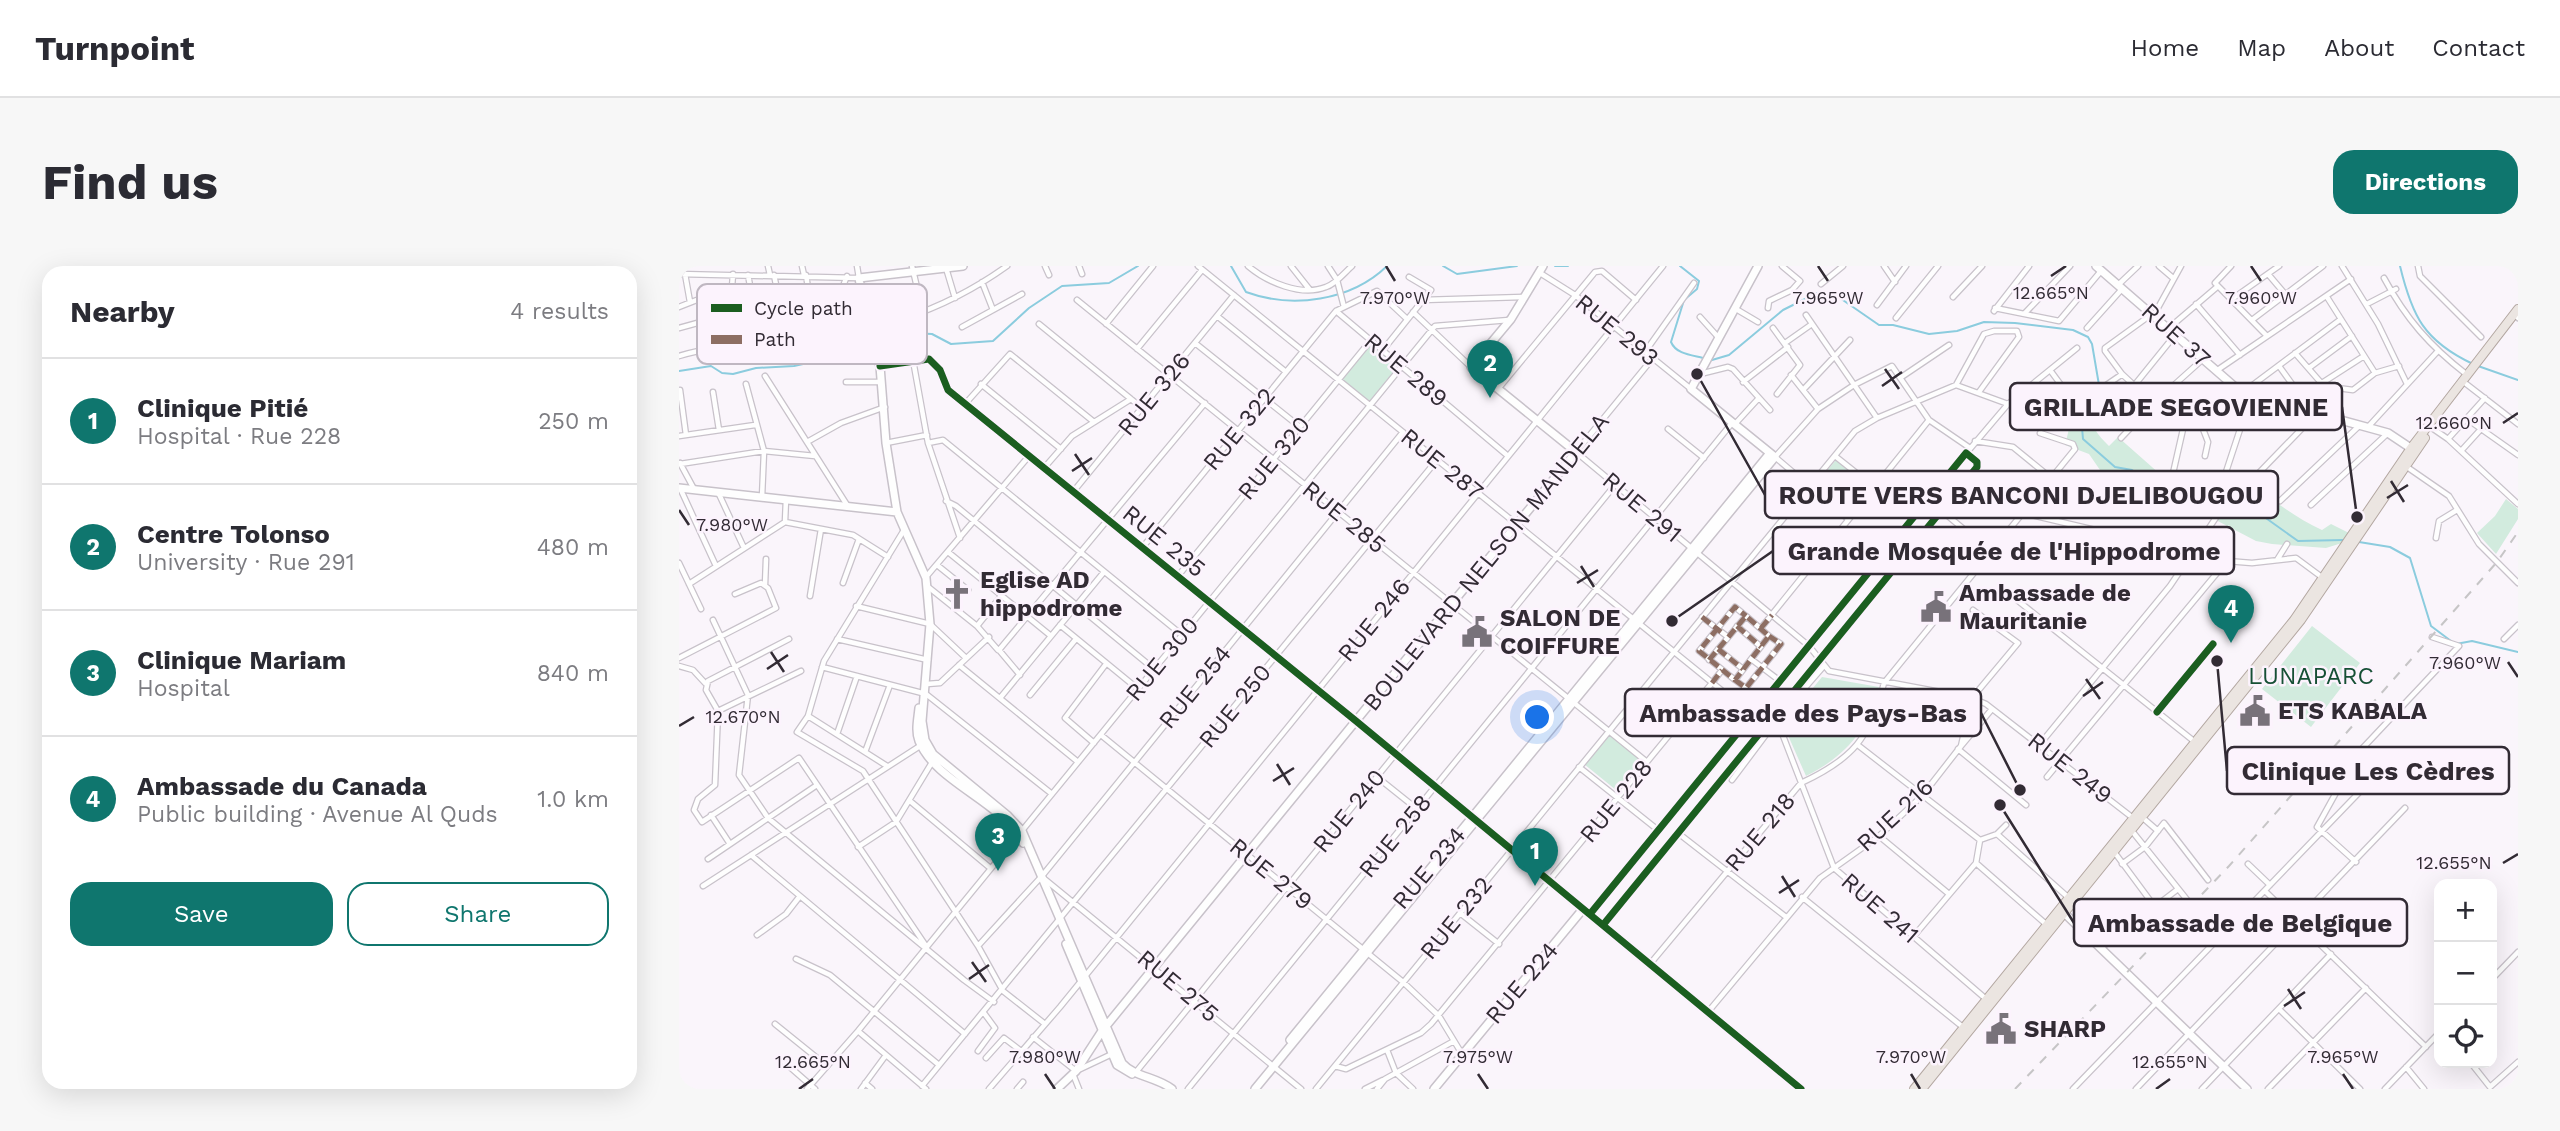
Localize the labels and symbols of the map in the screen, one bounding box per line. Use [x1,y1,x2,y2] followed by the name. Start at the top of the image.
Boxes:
[2013,282,2089,303] text: 12.665°N
[697,284,927,364] legend
[1360,287,1430,308] text: 7.970°W
[1792,287,1864,308] text: 7.965°W
[2225,287,2297,308] text: 7.960°W
[1570,288,1664,372] street label: RUE 293
[754,297,853,320] text: Cycle path
[2136,297,2216,373] street label: RUE 37
[1359,327,1453,413] street label: RUE 289
[754,328,796,351] text: Path
[1467,340,1513,398] pin: 2
[1112,347,1196,441] street label: RUE 326
[1197,382,1281,476] street label: RUE 322
[2010,383,2342,430] callout: GRILLADE SEGOVIENNE
[2024,392,2328,422] text: GRILLADE SEGOVIENNE
[1357,407,1615,716] street label: BOULEVARD NELSON MANDELA
[1232,411,1316,505] street label: RUE 320
[2416,412,2492,433] text: 12.660°N
[1395,422,1489,506] street label: RUE 287
[1597,466,1687,548] street label: RUE 291
[1765,471,2278,518] callout: ROUTE VERS BANCONI DJELIBOUGOU
[1297,475,1391,559] street label: RUE 285
[1779,480,2264,510] text: ROUTE VERS BANCONI DJELIBOUGOU
[1117,499,1211,583] street label: RUE 235
[696,514,768,535] text: 7.980°W
[1773,527,2234,574] callout: Grande Mosquée de l'Hippodrome
[1787,536,2221,566] text: Grande Mosquée de l'Hippodrome
[980,566,1123,622] place label: Eglise AD hippodrome
[1332,573,1416,667] street label: RUE 246
[940,577,974,611] church icon: Eglise AD hippodrome
[1959,579,2131,635] place label: Ambassade de Mauritanie
[2208,585,2254,643] pin: 4
[1919,590,1953,624] public building icon: Ambassade de Mauritanie
[1500,604,1620,660] place label: SALON DE COIFFURE
[1120,611,1204,707] street label: RUE 300
[1460,615,1494,649] public building icon: SALON DE COIFFURE
[1153,640,1237,734] street label: RUE 254
[2429,652,2501,673] text: 7.960°W
[1193,659,1277,753] street label: RUE 250
[2248,662,2374,690] park label: LUNAPARC
[1625,689,1981,736] callout: Ambassade des Pays-Bas
[2238,694,2272,728] public building icon: ETS KABALA
[2278,697,2428,725] place label: ETS KABALA
[1639,698,1967,728] text: Ambassade des Pays-Bas
[1520,700,1554,734] your location
[705,706,781,727] text: 12.670°N
[2022,726,2118,810] street label: RUE 249
[2227,747,2509,794] callout: Clinique Les Cèdres
[1574,754,1658,848] street label: RUE 228
[2241,756,2495,786] text: Clinique Les Cèdres
[1307,764,1391,858] street label: RUE 240
[1851,773,1939,857] street label: RUE 216
[1719,787,1801,877] street label: RUE 218
[1353,789,1437,883] street label: RUE 258
[975,813,1021,871] pin: 3
[1386,821,1472,915] street label: RUE 234
[1512,828,1558,886] pin: 1
[1224,832,1318,916] street label: RUE 279
[2416,852,2492,873] text: 12.655°N
[1836,867,1924,949] street label: RUE 241
[1414,871,1498,965] street label: RUE 232
[2074,899,2407,946] callout: Ambassade de Belgique
[2088,908,2392,938] text: Ambassade de Belgique
[1480,936,1564,1030] street label: RUE 224
[1132,944,1224,1028] street label: RUE 275
[1984,1012,2018,1046] public building icon: SHARP
[2024,1015,2106,1043] place label: SHARP
[1009,1046,1081,1067] text: 7.980°W
[1443,1046,1513,1067] text: 7.975°W
[1876,1046,1946,1067] text: 7.970°W
[2307,1046,2379,1067] text: 7.965°W
[775,1051,851,1072] text: 12.665°N
[2132,1051,2208,1072] text: 12.655°N

